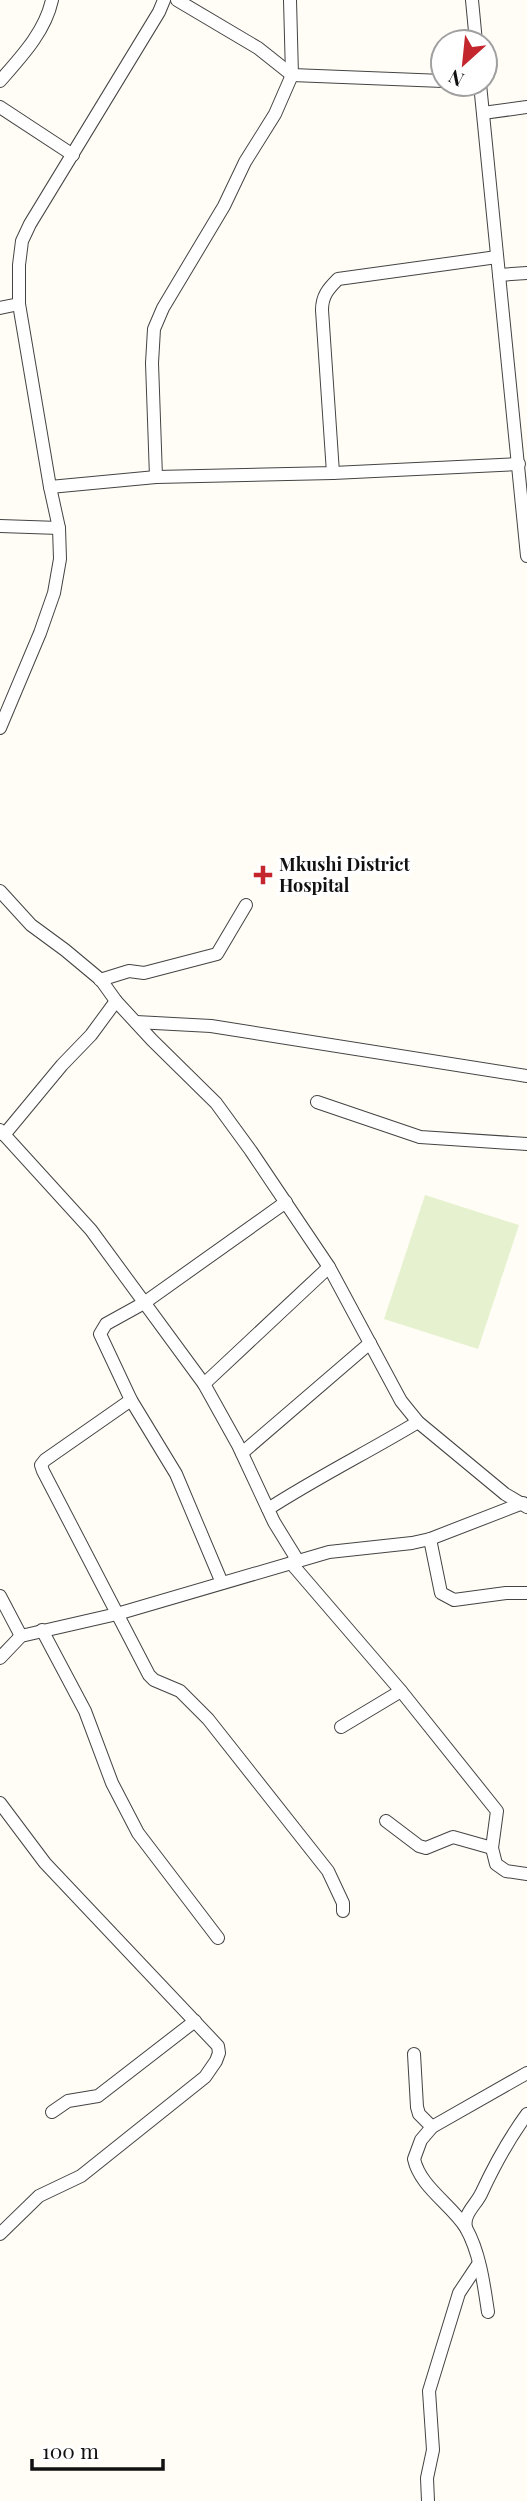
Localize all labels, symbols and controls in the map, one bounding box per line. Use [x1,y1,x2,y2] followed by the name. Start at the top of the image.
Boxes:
[429,28,499,98] north arrow
[444,64,468,94] text: N
[279,852,411,897] place label: Mkushi District Hospital
[253,865,273,885] marker: Mkushi District Hospital
[32,2428,163,2472] scale bar
[42,2436,99,2464] text: 100 m

